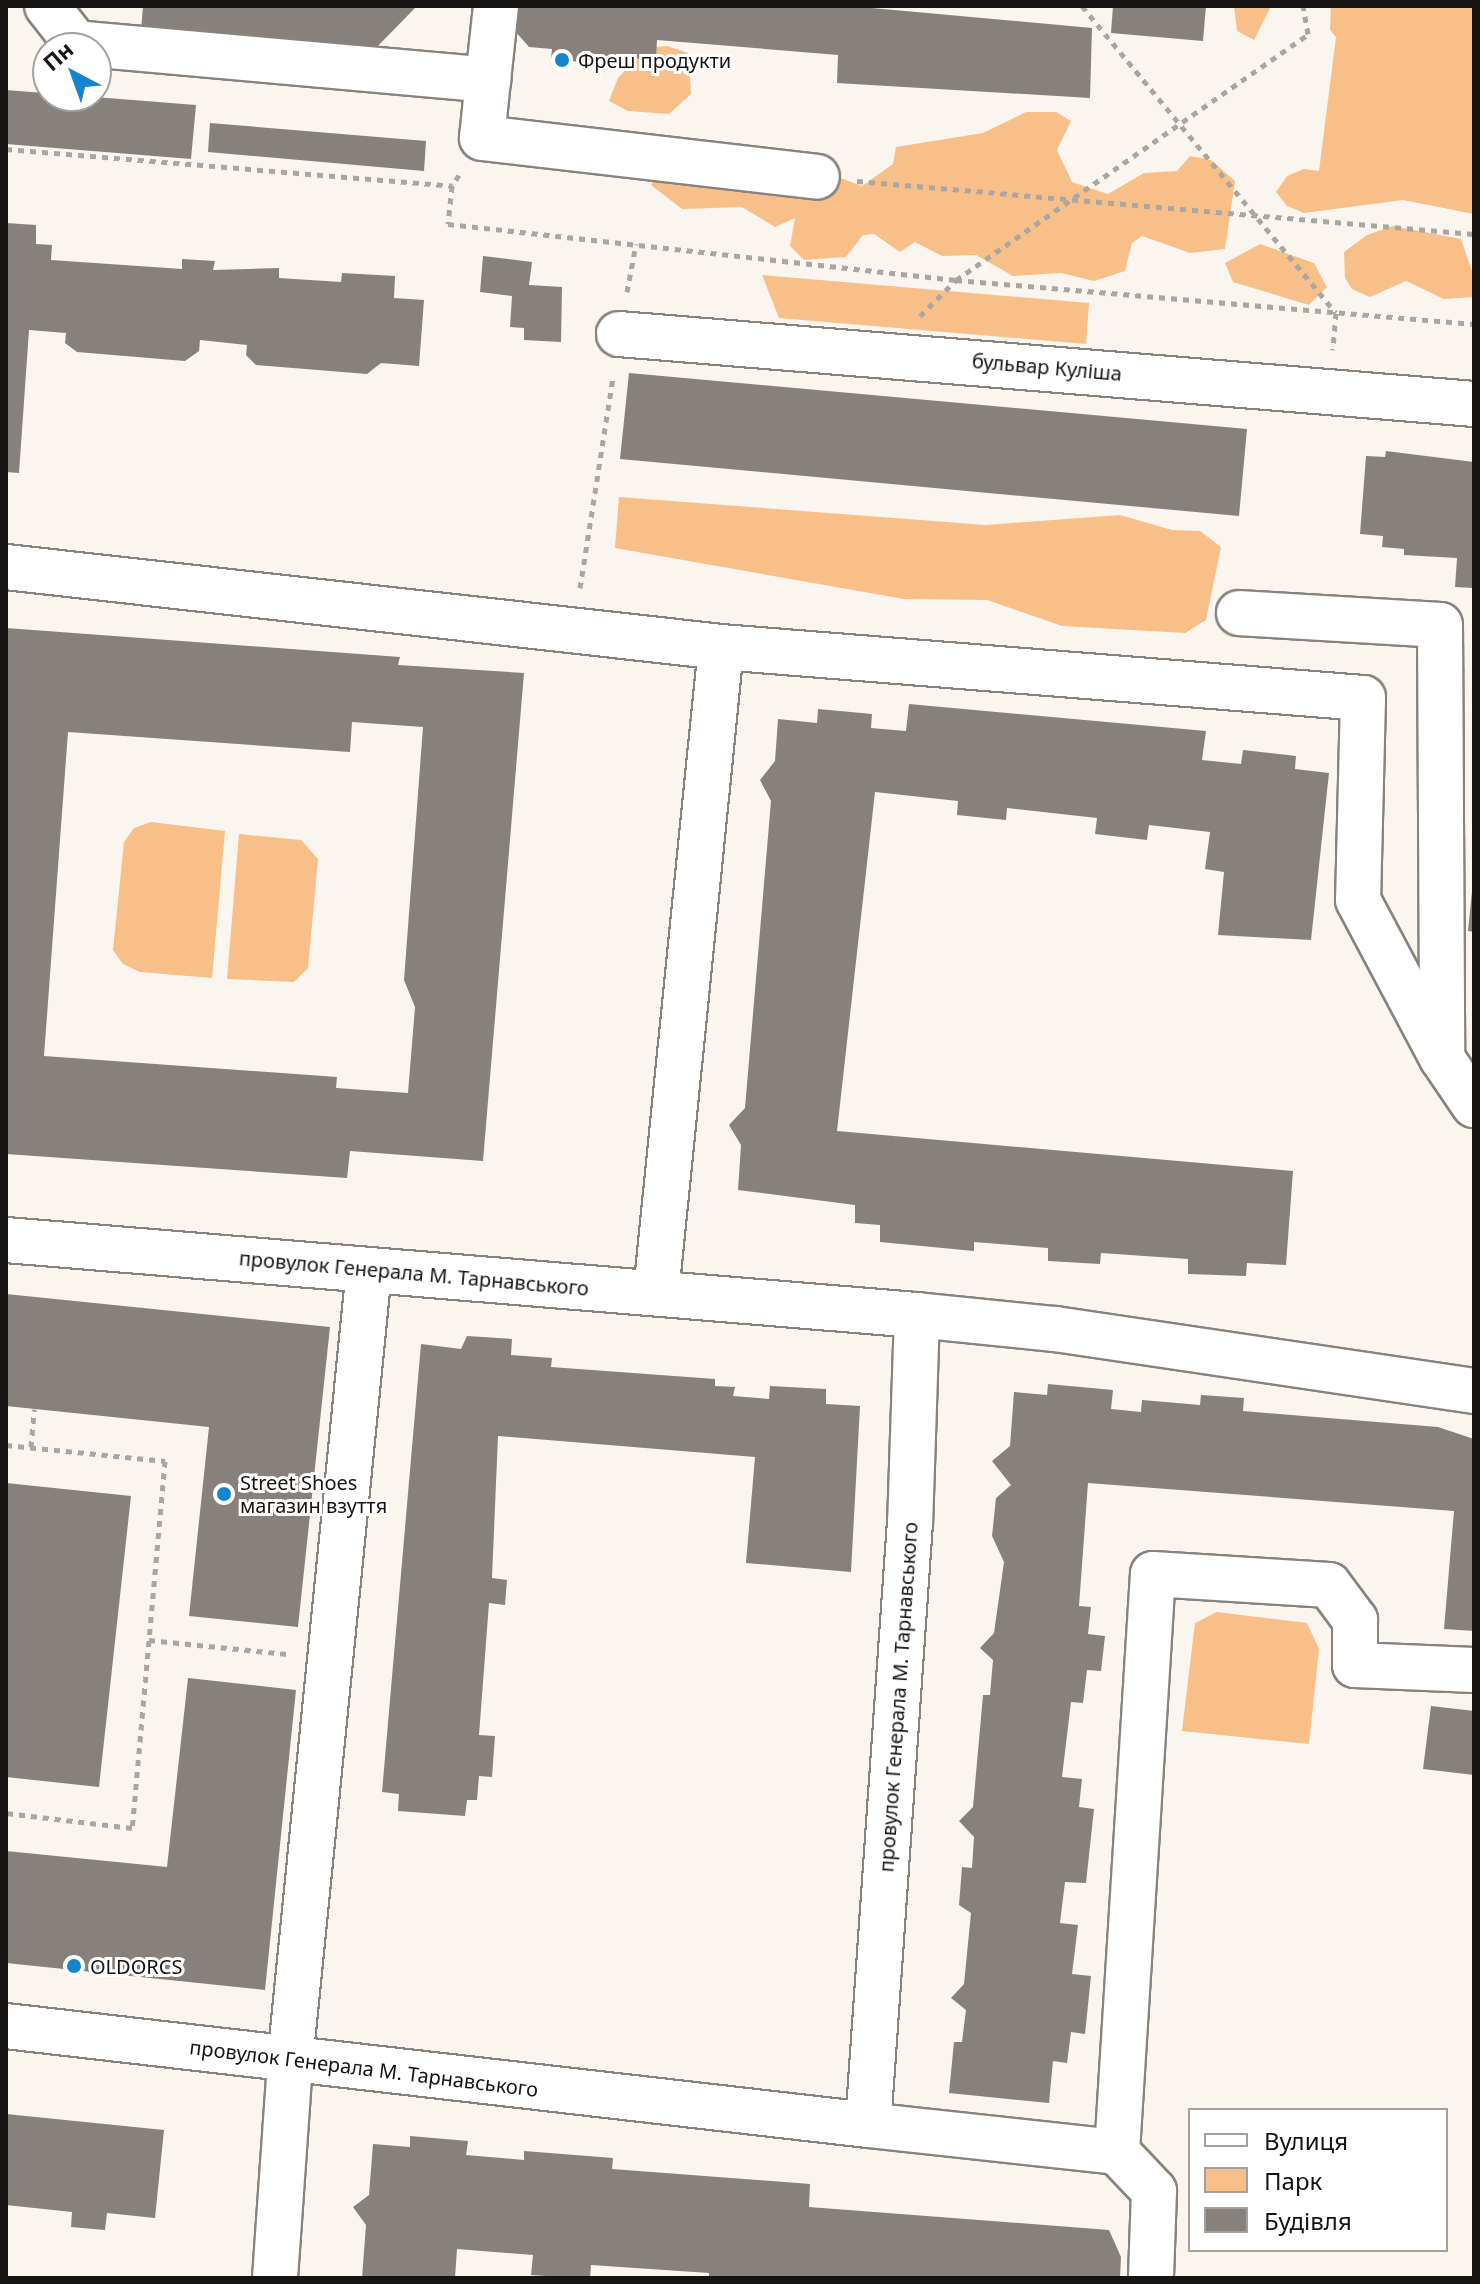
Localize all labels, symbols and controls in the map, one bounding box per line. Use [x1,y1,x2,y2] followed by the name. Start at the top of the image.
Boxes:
[32,32,112,112] north arrow
[36,34,79,77] text: Пн
[578,48,731,72] place label: Фреш продукти
[553,51,571,69] marker: Фреш продукти
[971,348,1123,386] street label: бульвар Куліша
[238,1246,590,1300] street label: провулок Генерала М. Тарнавського
[240,1470,387,1517] place label: Street Shoes магазин взуття
[215,1485,233,1503] marker: Street Shoes магазин взуття
[874,1521,922,1873] street label: провулок Генерала М. Тарнавського
[90,1954,182,1978] place label: OLDORCS
[65,1957,83,1975] marker: OLDORCS
[188,2035,540,2101] street label: провулок Генерала М. Тарнавського
[1188,2108,1448,2252] legend
[1264,2124,1348,2157] text: Вулиця
[1264,2164,1322,2197] text: Парк
[1264,2204,1352,2237] text: Будівля

